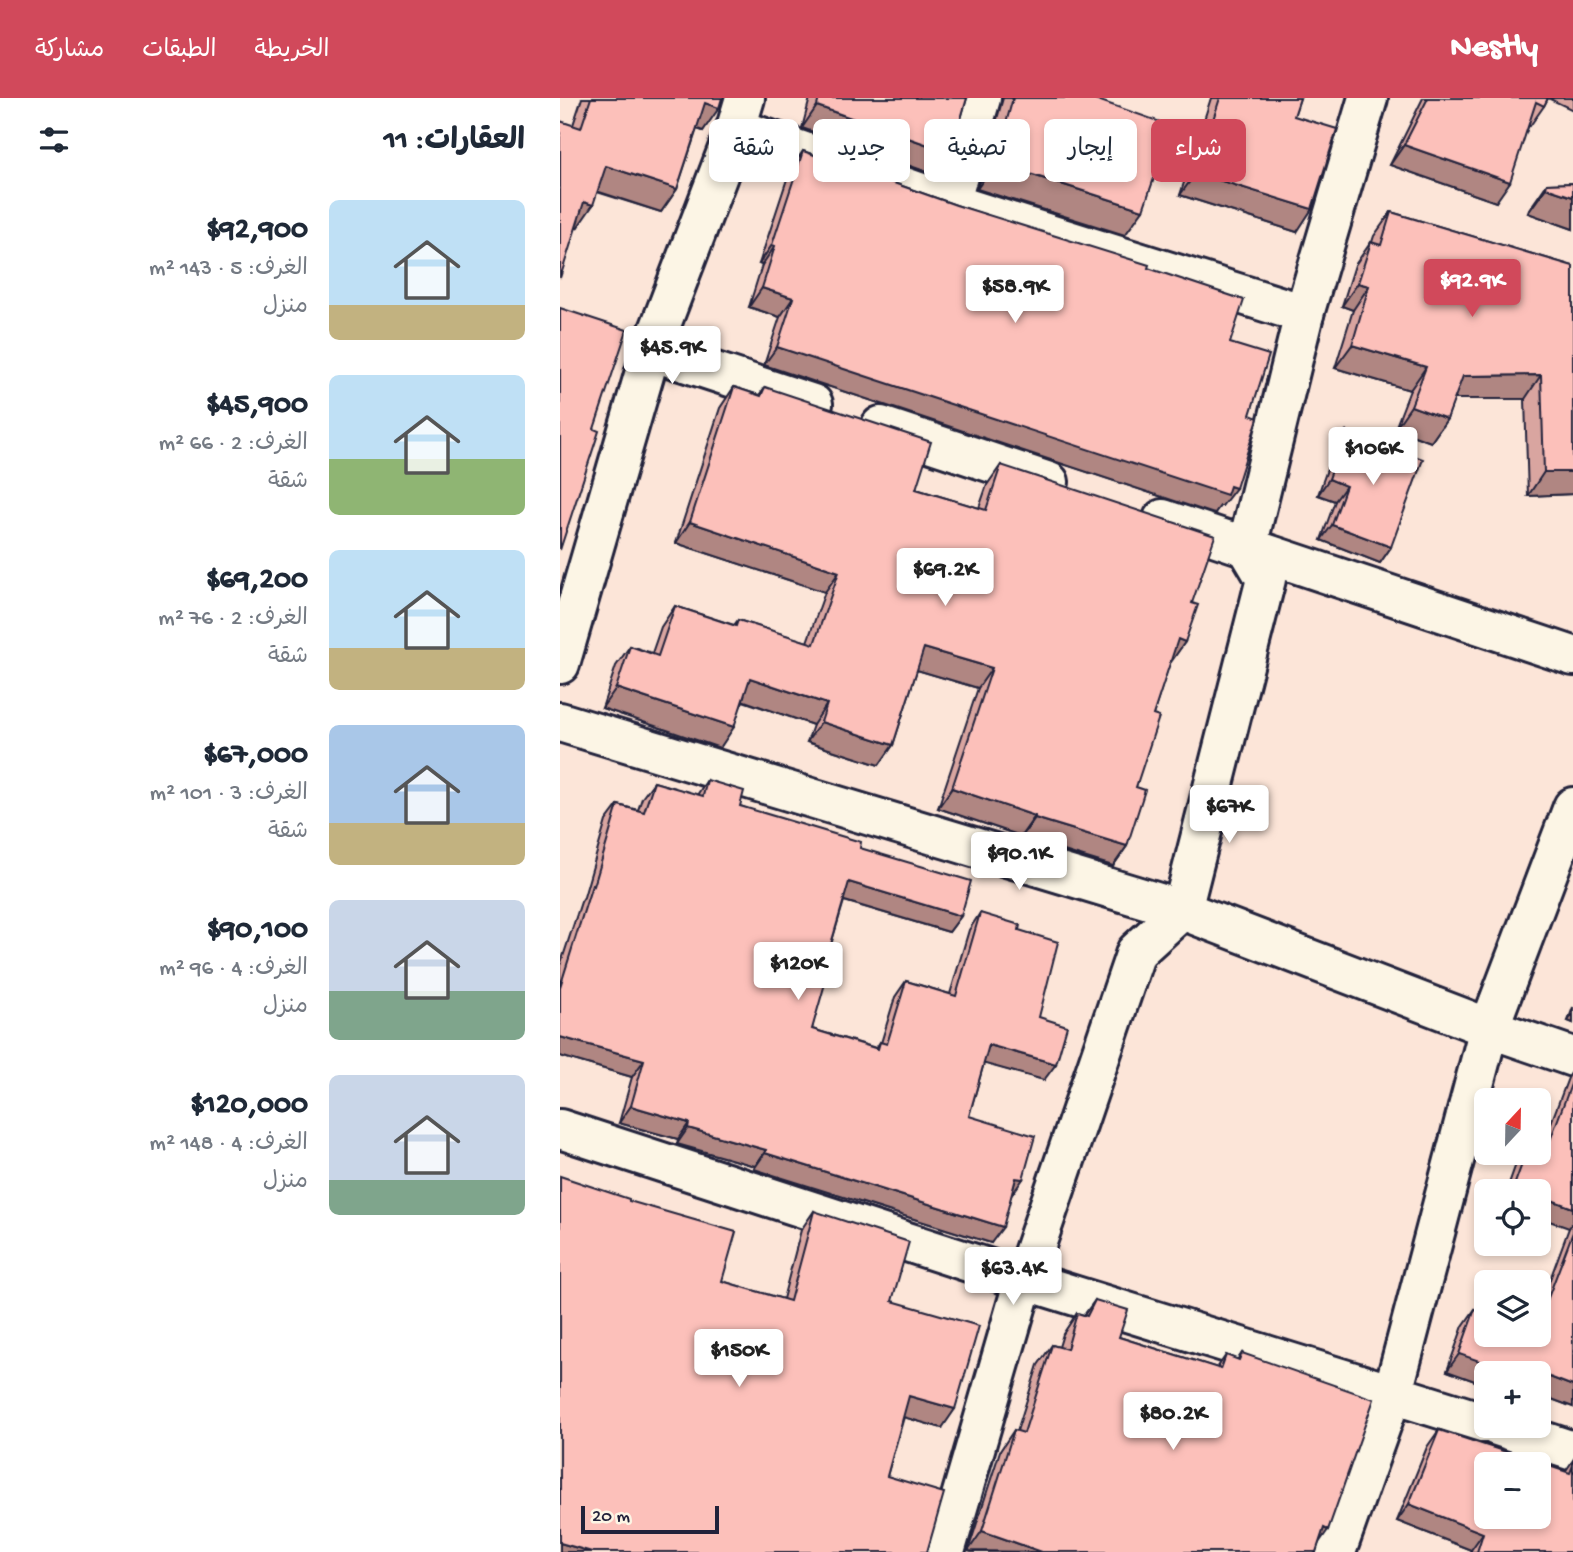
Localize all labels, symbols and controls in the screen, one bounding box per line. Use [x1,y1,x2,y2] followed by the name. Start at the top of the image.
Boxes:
[1450,30,1538,68] text: Nestly
[35,37,104,66] text: مشاركة
[142,37,217,66] text: الطبقات
[255,37,329,66] text: الخريطة
[709,119,799,182] chip: شقة
[813,119,910,182] chip: جديد
[924,119,1030,182] chip: تصفية
[1044,119,1137,182] chip: إيجار
[1151,119,1246,182] chip: شراء
[35,121,73,159] icon: filters
[384,125,525,160] text: العقارات: 11
[206,214,308,249] text: $92,900
[385,228,469,312] icon: home
[149,256,308,283] text: الغرف: 5 · 143 m²
[1415,260,1529,319] pin: $92.9K
[958,266,1072,325] pin: $58.9K
[1440,268,1504,295] text: $92.9K
[982,274,1048,301] text: $58.9K
[263,294,308,321] text: منزل
[615,327,729,386] pin: $45.9K
[640,335,704,362] text: $45.9K
[206,389,308,424] text: $45,900
[385,403,469,487] icon: home
[1324,428,1422,487] pin: $106K
[159,431,308,458] text: الغرف: 2 · 66 m²
[1344,436,1402,463] text: $106K
[268,469,308,496] text: شقة
[888,548,1002,608] pin: $69.2K
[913,557,977,584] text: $69.2K
[206,564,308,599] text: $69,200
[385,578,469,662] icon: home
[158,606,308,633] text: الغرف: 2 · 76 m²
[268,644,308,671] text: شقة
[203,739,308,774] text: $67,000
[385,753,469,837] icon: home
[150,781,308,808] text: الغرف: 3 · 101 m²
[1188,786,1270,845] pin: $67K
[1206,794,1252,821] text: $67K
[268,819,308,846] text: شقة
[962,832,1076,892] pin: $90.1K
[987,841,1051,868] text: $90.1K
[207,914,308,949] text: $90,100
[385,928,469,1012] icon: home
[749,942,847,1002] pin: $120K
[770,951,826,978] text: $120K
[159,956,308,983] text: الغرف: 4 · 96 m²
[263,994,308,1021] text: منزل
[1474,1088,1550,1166] north arrow
[1474,1088,1551,1529] map controls
[190,1089,308,1124] text: $120,000
[385,1103,469,1187] icon: home
[150,1131,308,1158] text: الغرف: 4 · 148 m²
[263,1169,308,1196] text: منزل
[1474,1179,1551,1256] button: locate
[956,1248,1070,1307] pin: $63.4K
[981,1256,1045,1283] text: $63.4K
[1474,1270,1551,1347] button: layers
[690,1330,788,1389] pin: $150K
[710,1338,768,1365] text: $150K
[1474,1361,1551,1438] button: +
[1116,1392,1230,1452] pin: $80.2K
[1139,1401,1207,1428] text: $80.2K
[1474,1452,1551,1529] button: −
[581,1503,719,1535] scale bar
[592,1506,630,1529] text: 20 m

